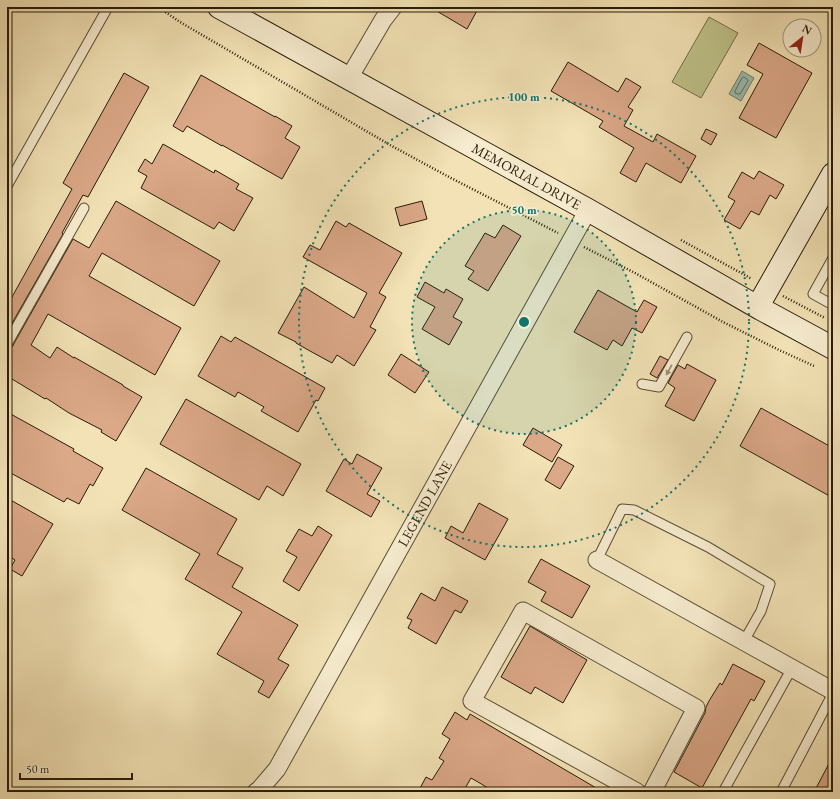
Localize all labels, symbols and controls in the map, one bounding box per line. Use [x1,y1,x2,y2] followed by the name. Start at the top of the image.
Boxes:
[782,18,822,58] north arrow
[800,21,814,38] text: N
[508,89,540,105] text: 100 m
[469,139,584,214] street label: MEMORIAL DRIVE
[511,202,537,218] text: 50 m
[517,315,531,329] centre of rings
[665,364,672,375] one-way arrow
[394,457,456,550] street label: LEGEND LANE
[20,755,132,781] scale bar
[26,761,50,777] text: 50 m

